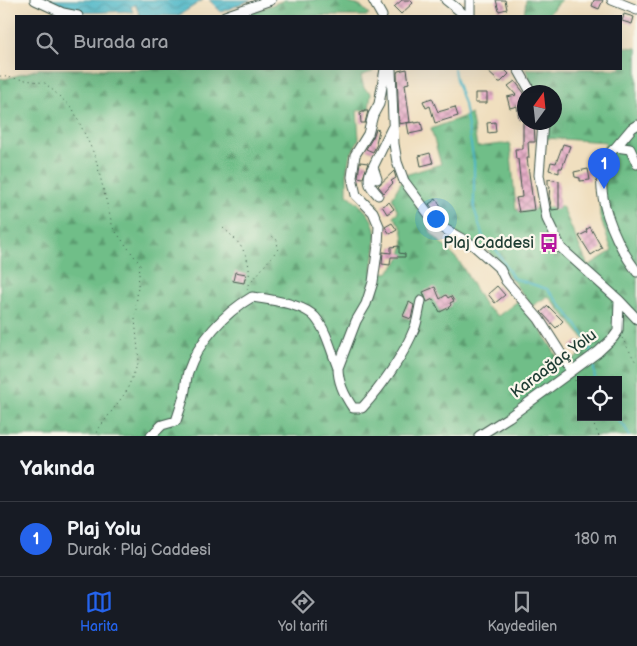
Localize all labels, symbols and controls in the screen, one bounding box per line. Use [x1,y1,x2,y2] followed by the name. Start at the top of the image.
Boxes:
[15,15,622,70] search box
[33,29,61,57] icon: search
[73,31,169,54] text: Burada ara
[517,85,562,130] north arrow
[588,148,620,189] pin: 1
[423,206,449,232] your location
[538,232,560,254] bus stop icon: Plaj Caddesi
[443,234,534,253] place label: Plaj Caddesi
[507,326,601,402] street label: Karaağaç Yolu
[577,376,622,421] map controls
[577,376,622,421] button: locate
[20,456,95,481] text: Yakında
[67,518,141,541] text: Plaj Yolu
[33,530,39,549] text: 1
[575,530,617,549] text: 180 m
[67,541,211,560] text: Durak · Plaj Caddesi
[80,588,118,635] tab: Harita
[278,588,328,635] tab: Yol tarifi
[487,588,557,635] tab: Kaydedilen

